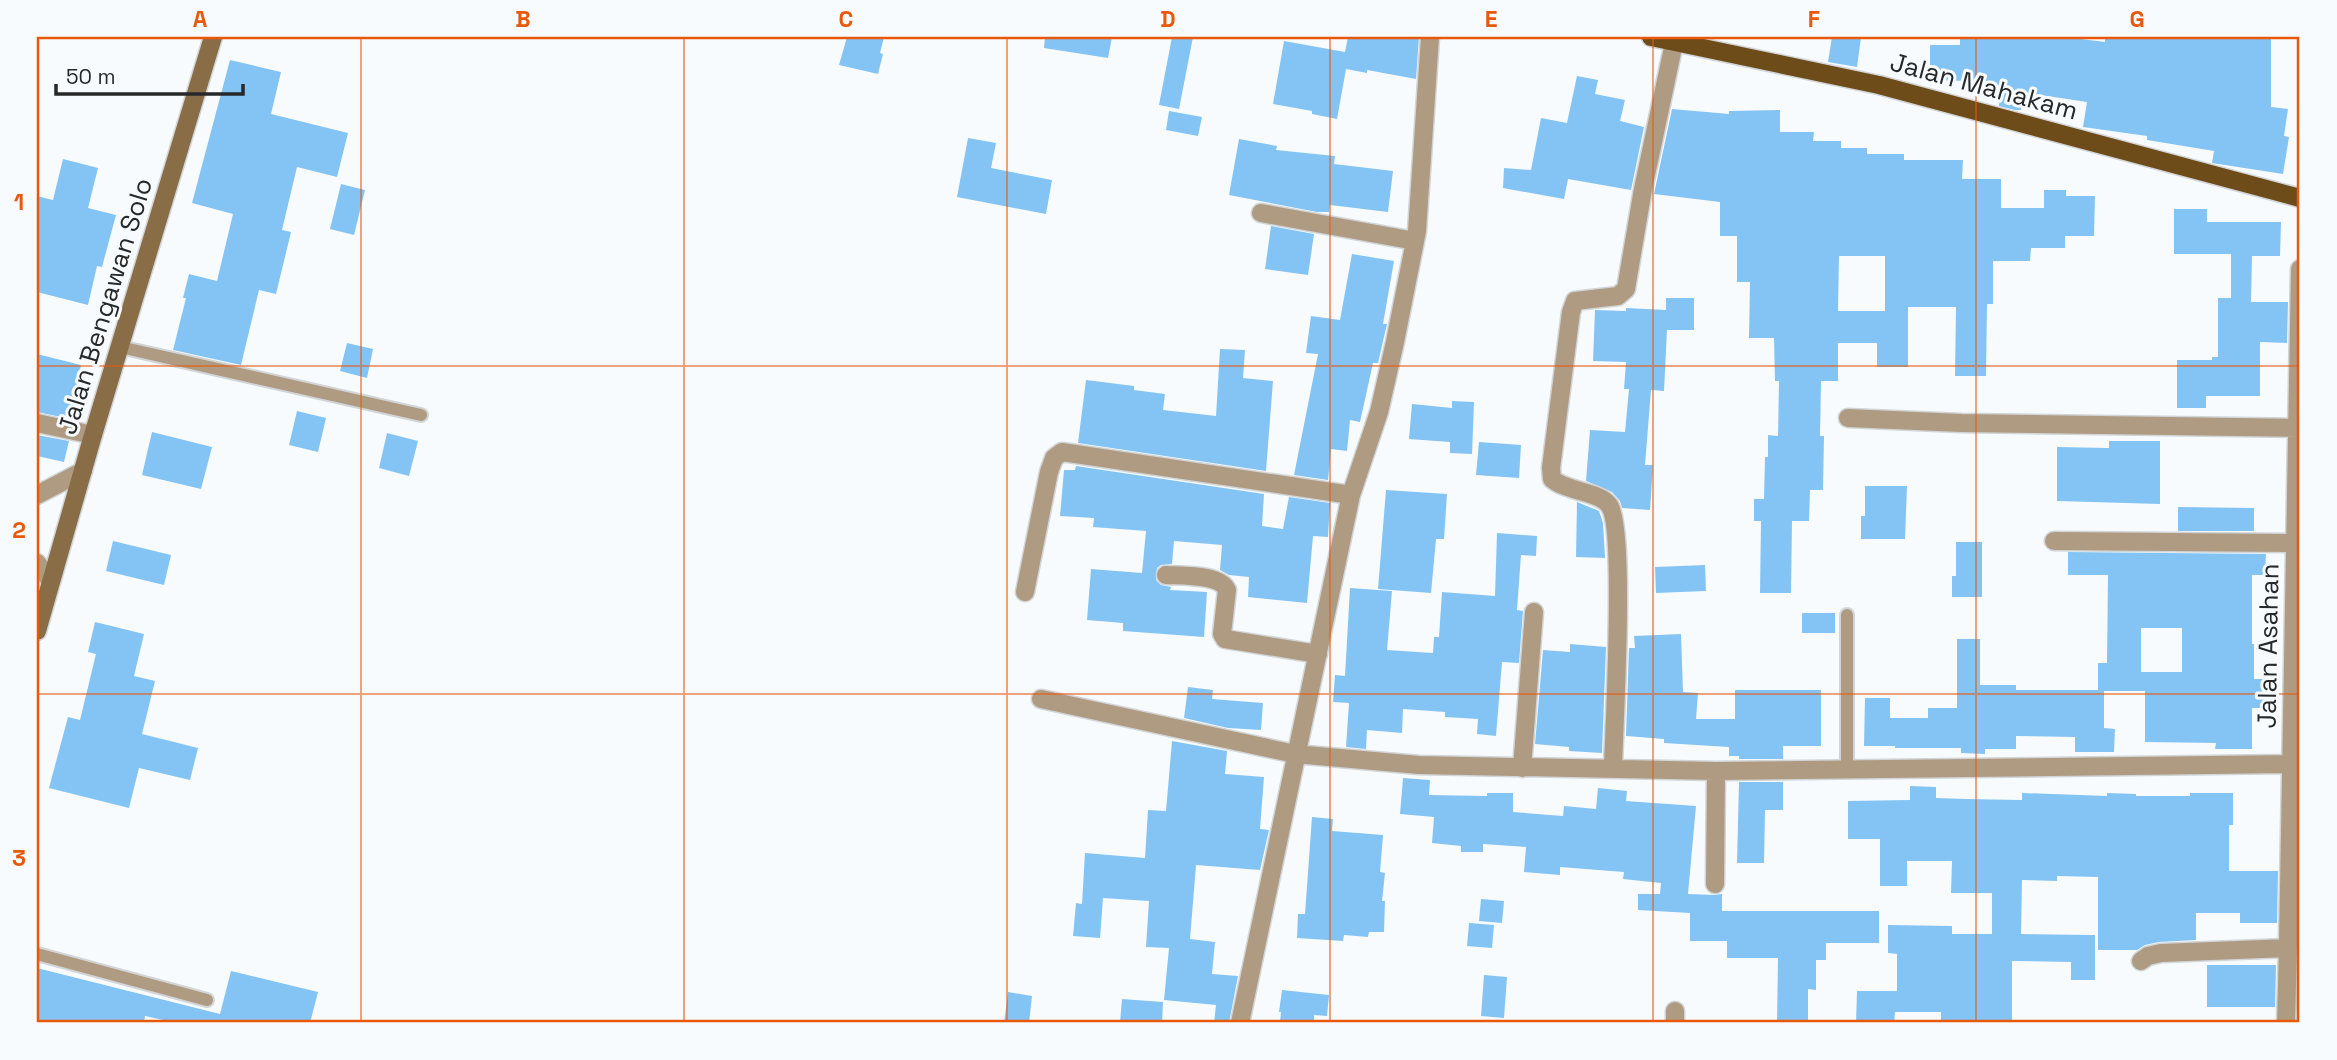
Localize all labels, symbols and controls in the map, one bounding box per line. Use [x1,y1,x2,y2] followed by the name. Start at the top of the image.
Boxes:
[193,4,208,34] text: A
[515,4,531,34] text: B
[839,4,853,34] text: C
[1160,4,1176,34] text: D
[1485,4,1497,34] text: E
[1808,4,1820,34] text: F
[2129,4,2145,34] text: G
[1886,45,2082,127] street label: Jalan Mahakam
[56,52,243,96] scale bar
[66,63,116,90] text: 50 m
[50,174,160,438] street label: Jalan Bengawan Solo
[14,187,24,217] text: 1
[12,515,26,545] text: 2
[2250,563,2286,729] street label: Jalan Asahan
[12,843,26,873] text: 3

